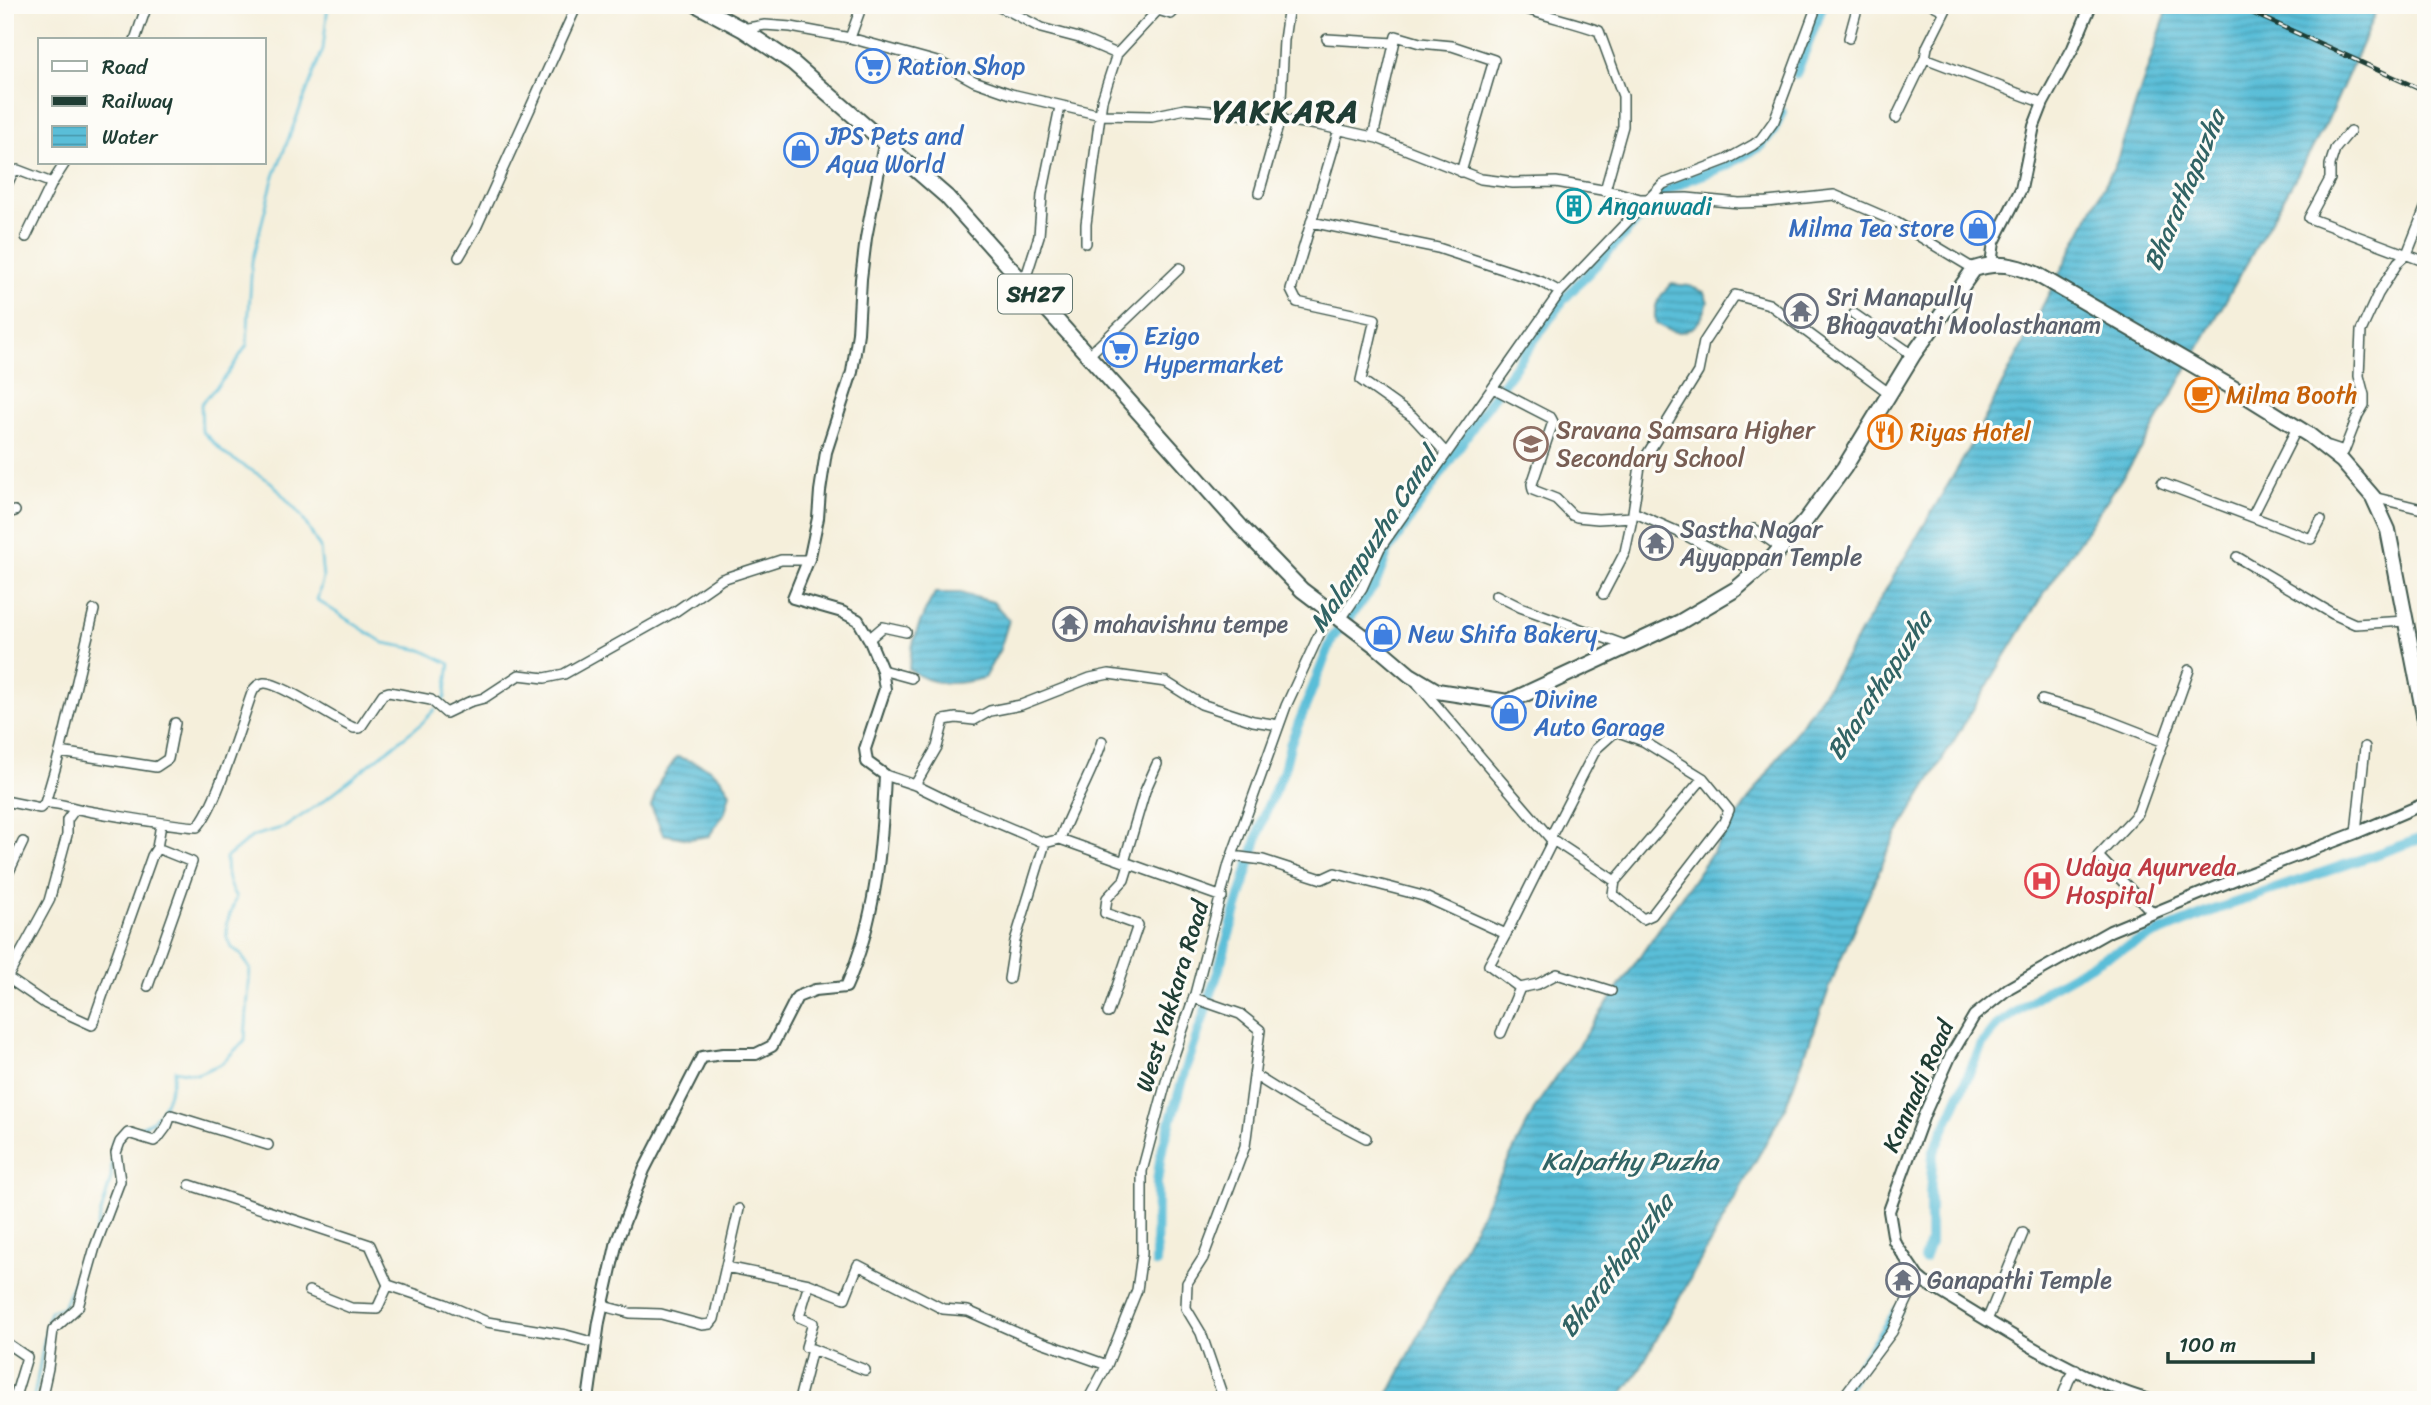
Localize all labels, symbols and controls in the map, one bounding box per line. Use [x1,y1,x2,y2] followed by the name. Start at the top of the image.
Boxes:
[38,38,266,164] legend
[898,45,1026,87] place label: Ration Shop
[854,47,892,85] supermarket icon: Ration Shop
[102,48,149,86] text: Road
[102,82,173,120] text: Railway
[1212,83,1360,140] district label: YAKKARA
[2129,100,2240,278] water label: Bharathapuzha
[825,115,965,185] place label: JPS Pets and Aqua World
[102,118,159,156] text: Water
[782,131,820,169] shop icon: JPS Pets and Aqua World
[1597,185,1712,227] place label: Anganwadi
[1555,187,1593,225] building icon: Anganwadi
[1789,207,1954,249] place label: Milma Tea store
[1959,209,1997,247] shop icon: Milma Tea store
[998,274,1072,314] road number: SH27
[1826,276,2101,346] place label: Sri Manapully Bhagavathi Moolasthanam
[1782,292,1820,330] temple icon: Sri Manapully Bhagavathi Moolasthanam
[1144,315,1283,385] place label: Ezigo Hypermarket
[1101,331,1139,369] supermarket icon: Ezigo Hypermarket
[2226,374,2357,416] place label: Milma Booth
[2183,376,2221,414] cafe icon: Milma Booth
[1556,409,1816,479] place label: Sravana Samsara Higher Secondary School
[1910,411,2032,453] place label: Riyas Hotel
[1866,413,1904,451] restaurant icon: Riyas Hotel
[1512,425,1550,463] school or university icon: Sravana Samsara Higher Secondary School
[1296,434,1453,641] water label: Malampuzha Canal
[1679,508,1862,578] place label: Sastha Nagar Ayyappan Temple
[1637,524,1675,562] temple icon: Sastha Nagar Ayyappan Temple
[1813,598,1946,769] water label: Bharathapuzha
[1094,603,1289,645] place label: mahavishnu tempe
[1051,605,1089,643] temple icon: mahavishnu tempe
[1408,613,1598,655] place label: New Shifa Bakery
[1364,615,1402,653] shop icon: New Shifa Bakery
[1533,678,1665,748] place label: Divine Auto Garage
[1490,694,1528,732] shop icon: Divine Auto Garage
[2066,846,2237,916] place label: Udaya Ayurveda Hospital
[2023,862,2061,900] hospital icon: Udaya Ayurveda Hospital
[1123,894,1221,1097] street label: West Yakkara Road
[1870,1011,1967,1159] street label: Kannadi Road
[1542,1138,1720,1184] water label: Kalpathy Puzha
[1546,1181,1687,1347] water label: Bharathapuzha
[1927,1259,2112,1301] place label: Ganapathi Temple
[1884,1261,1922,1299] temple icon: Ganapathi Temple
[2168,1321,2314,1365] scale bar
[2179,1326,2236,1364] text: 100 m

